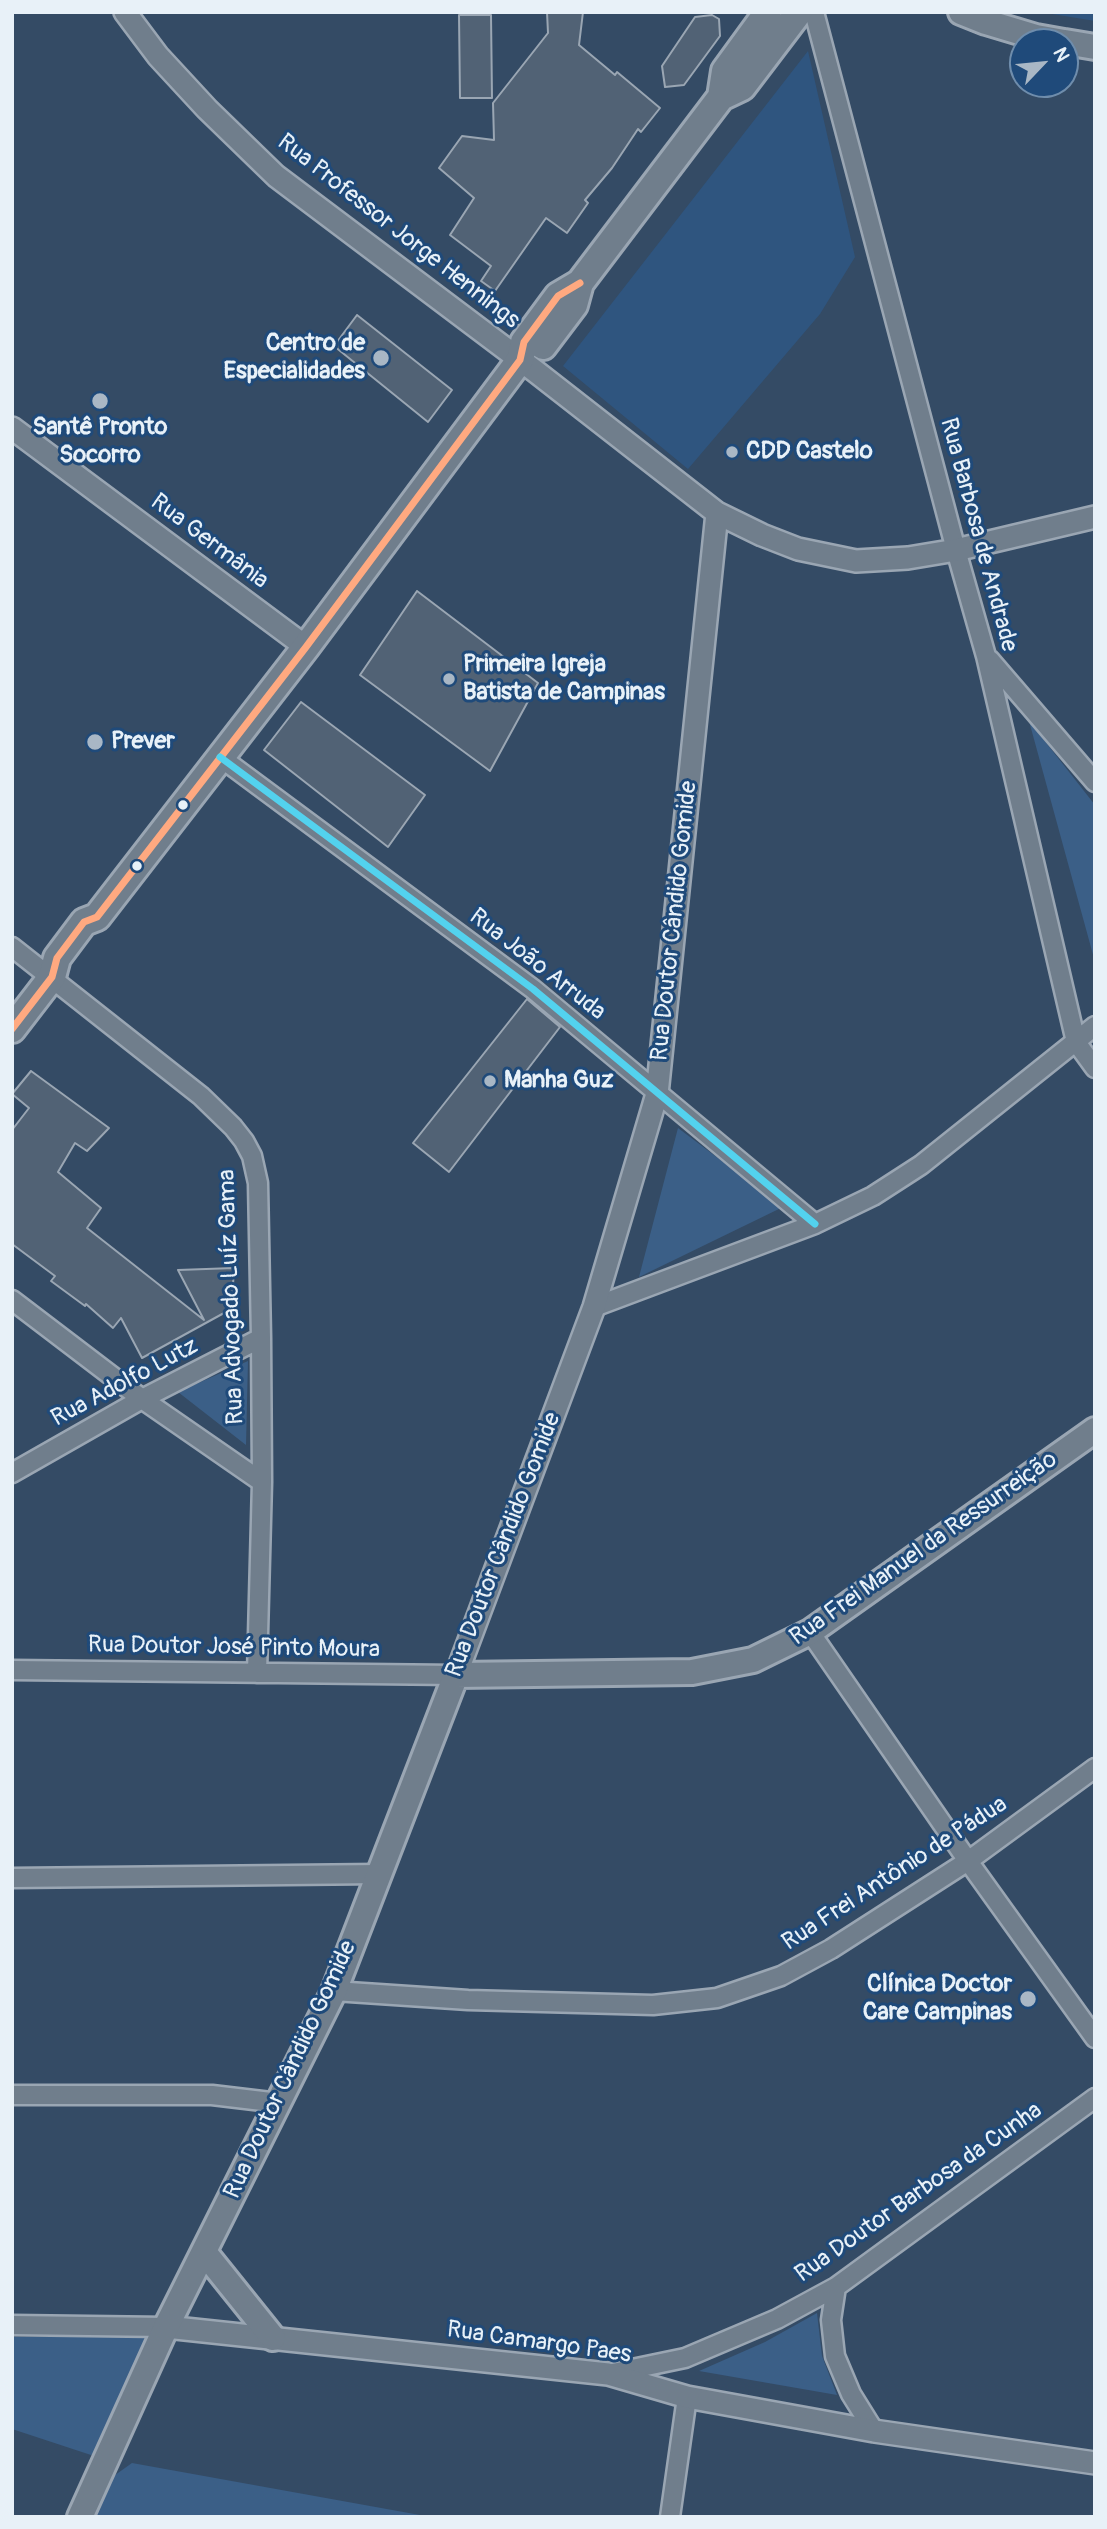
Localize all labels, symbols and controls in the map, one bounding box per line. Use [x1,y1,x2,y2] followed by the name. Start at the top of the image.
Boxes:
[1009,28,1079,98] north arrow
[1047,44,1075,66] text: N
[271,128,525,336] street label: Rua Professor Jorge Hennings
[224,330,365,386] place label: Centro de Especialidades
[371,348,391,368] marker: Centro de Especialidades
[90,391,110,411] marker: Santê Pronto Socorro
[33,414,167,470] place label: Santê Pronto Socorro
[933,415,1023,655] street label: Rua Barbosa de Andrade
[746,438,873,466] place label: CDD Castelo
[724,444,740,460] marker: CDD Castelo
[144,488,274,596] street label: Rua Germânia
[463,651,665,707] place label: Primeira Igreja Batista de Campinas
[441,671,457,687] marker: Primeira Igreja Batista de Campinas
[111,728,175,756] place label: Prever
[85,732,105,752] marker: Prever
[646,780,704,1062] street label: Rua Doutor Cândido Gomide
[176,798,190,812] unlabelled marker
[130,859,144,873] unlabelled marker
[463,903,611,1027] street label: Rua João Arruda
[504,1067,613,1095] place label: Manha Guz
[482,1073,498,1089] marker: Manha Guz
[213,1169,251,1425] street label: Rua Advogado Luíz Gama
[47,1332,203,1434] street label: Rua Adolfo Lutz
[440,1409,568,1681] street label: Rua Doutor Cândido Gomide
[785,1446,1063,1652] street label: Rua Frei Manuel da Ressurreição
[88,1631,380,1665] street label: Rua Doutor José Pinto Moura
[777,1790,1013,1958] street label: Rua Frei Antônio de Pádua
[219,1937,363,2203] street label: Rua Doutor Cândido Gomide
[863,1971,1012,2027] place label: Clínica Doctor Care Campinas
[1018,1989,1038,2009] marker: Clínica Doctor Care Campinas
[790,2097,1048,2289] street label: Rua Doutor Barbosa da Cunha
[445,2316,633,2370] street label: Rua Camargo Paes

